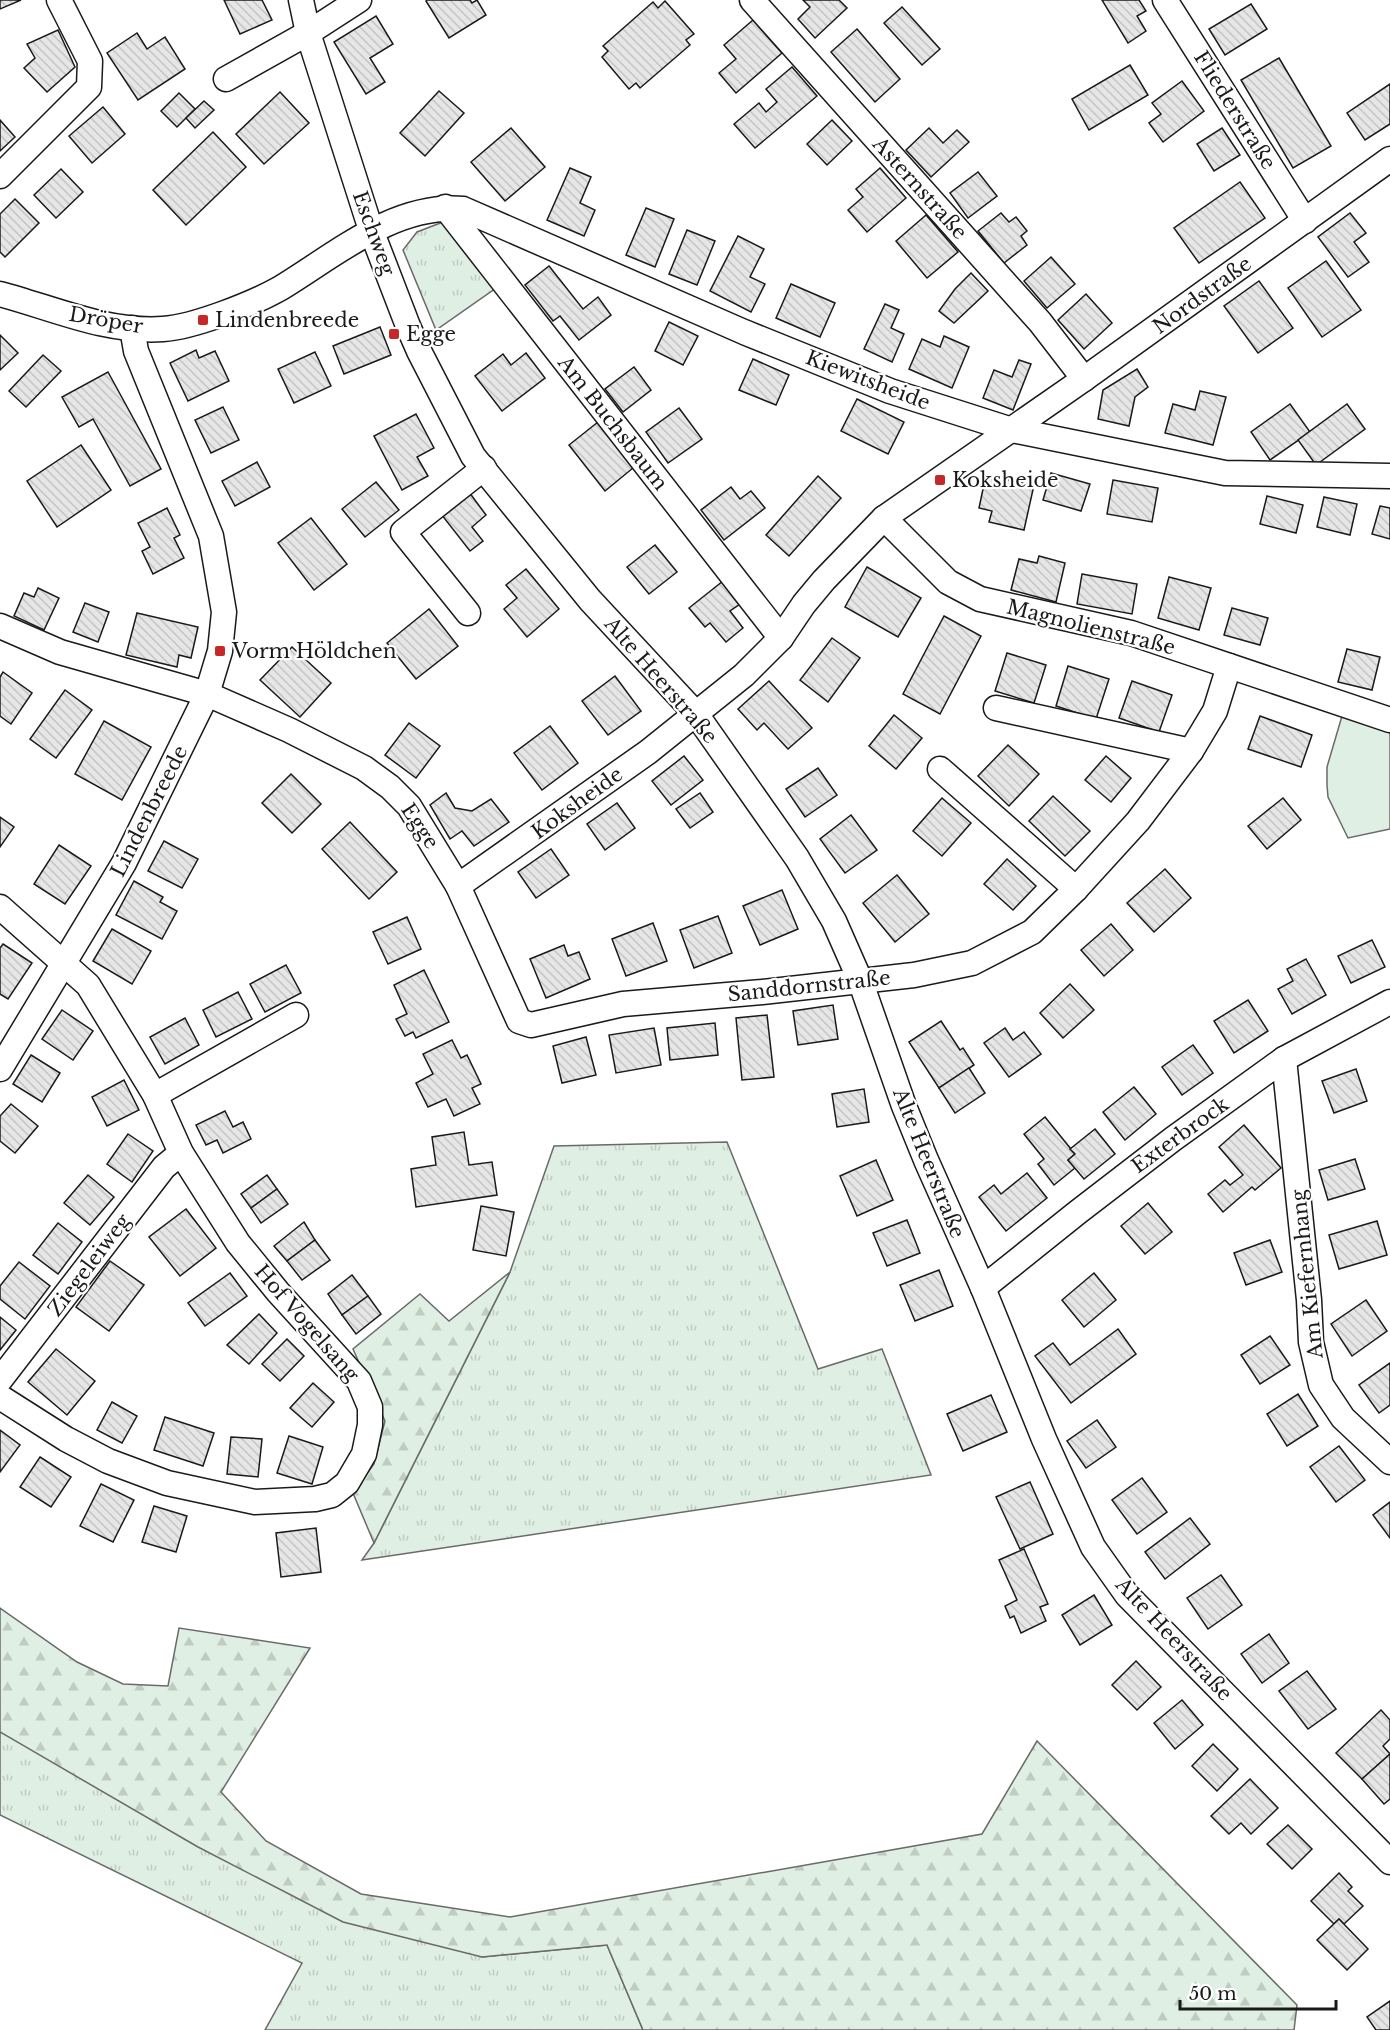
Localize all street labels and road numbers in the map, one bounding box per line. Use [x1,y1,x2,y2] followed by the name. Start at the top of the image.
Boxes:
[1189,46,1281,174] street label: Fliederstraße
[867,131,972,244] street label: Asternstraße
[348,188,401,279] street label: Eschweg
[1148,251,1256,339] street label: Nordstraße
[67,302,145,338] street label: Dröper
[802,345,934,415] street label: Kiewitsheide
[552,350,673,495] street label: Am Buchsbaum
[1004,594,1178,660] street label: Magnolienstraße
[599,611,722,748] street label: Alte Heerstraße
[106,741,192,881] street label: Lindenbreede
[527,762,627,844] street label: Koksheide
[396,799,444,853] street label: Egge
[726,966,892,1006] street label: Sanddornstraße
[888,1084,970,1241] street label: Alte Heerstraße
[1127,1091,1234,1178] street label: Exterbrock
[1286,1187,1328,1361] street label: Am Kiefernhang
[43,1208,136,1321] street label: Ziegeleiweg
[250,1260,365,1387] street label: Hof Vogelsang
[1110,1572,1237,1706] street label: Alte Heerstraße

